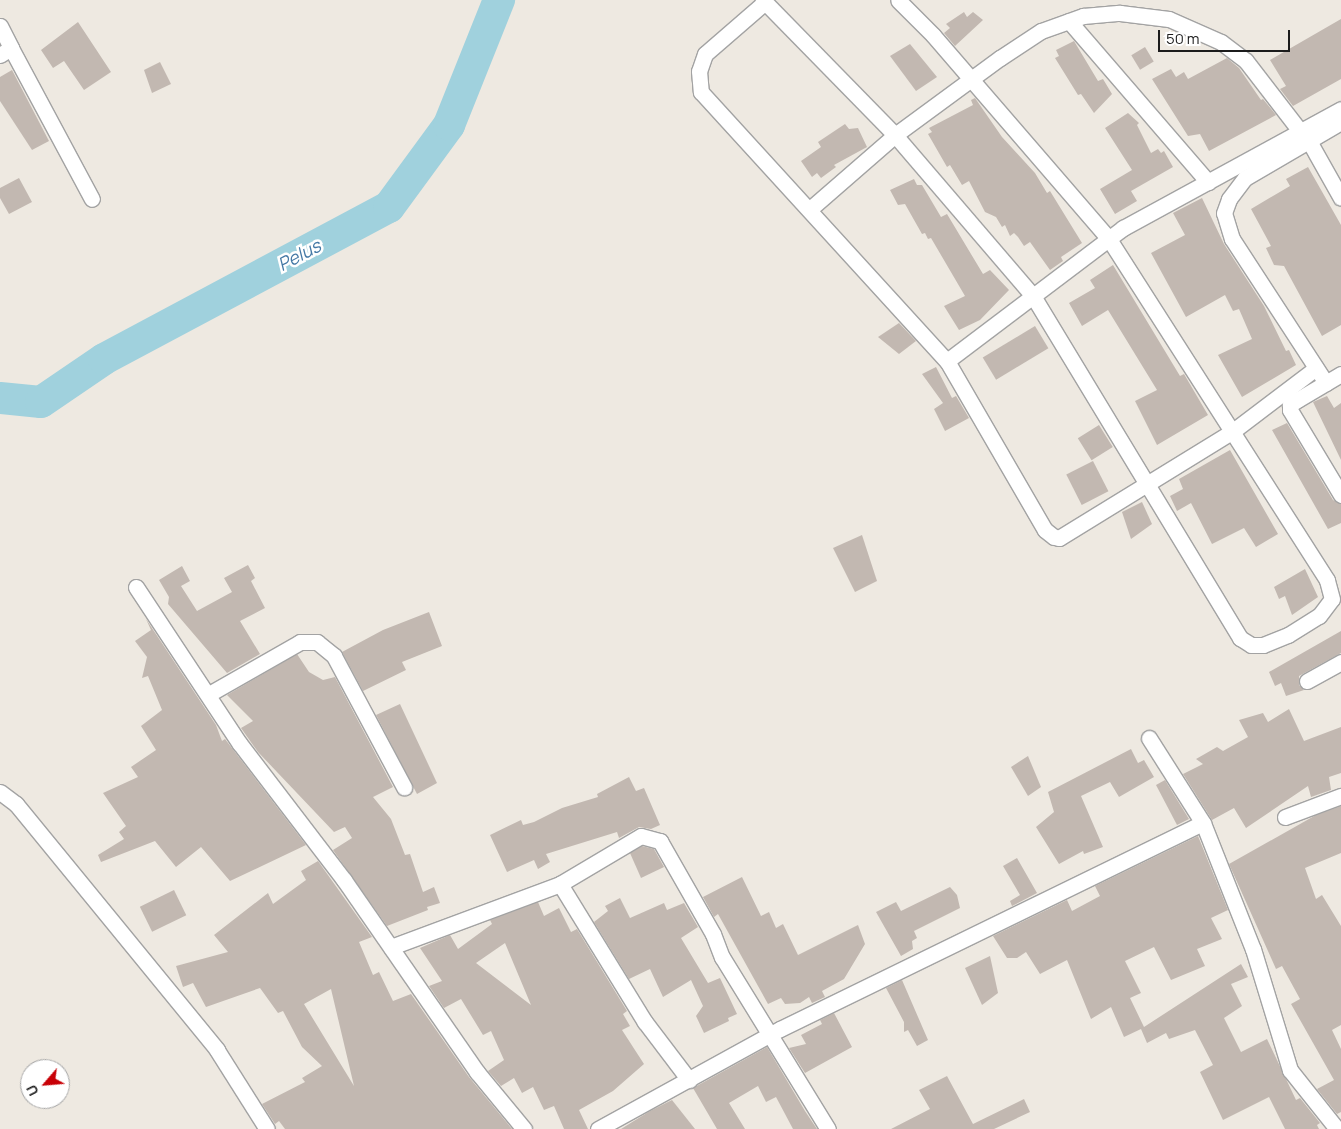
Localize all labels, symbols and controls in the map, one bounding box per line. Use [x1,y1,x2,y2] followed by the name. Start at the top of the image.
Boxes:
[1161,20,1294,52] scale bar
[1166,28,1200,49] text: 50 m
[274,235,324,275] water label: Pelus
[20,1059,70,1109] north arrow
[21,1082,43,1099] text: U

